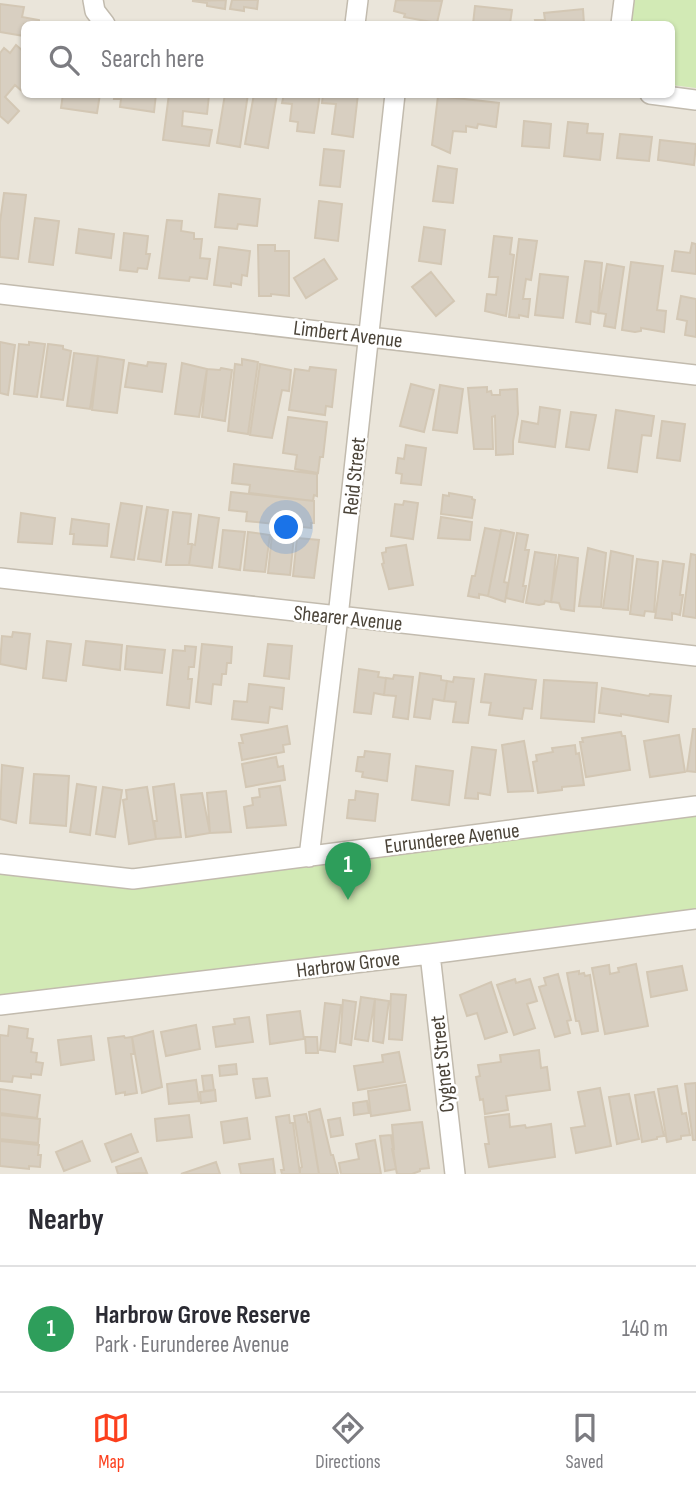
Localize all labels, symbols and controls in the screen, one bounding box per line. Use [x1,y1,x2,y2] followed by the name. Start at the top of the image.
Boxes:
[21,21,675,98] search box
[45,41,83,79] icon: search
[101,44,204,75] text: Search here
[292,315,404,354] street label: Limbert Avenue
[338,436,371,516] street label: Reid Street
[269,510,303,544] your location
[292,600,404,637] street label: Shearer Avenue
[383,818,521,859] street label: Eurunderee Avenue
[325,842,371,900] pin: 1
[295,946,401,983] street label: Harbrow Grove
[425,1014,460,1114] street label: Cygnet Street
[28,1202,104,1238] text: Nearby
[95,1300,311,1331] text: Harbrow Grove Reserve
[46,1315,56,1343] text: 1
[622,1315,668,1343] text: 140 m
[95,1331,289,1359] text: Park · Eurunderee Avenue
[92,1409,130,1474] tab: Map
[315,1409,381,1474] tab: Directions
[565,1409,604,1474] tab: Saved

